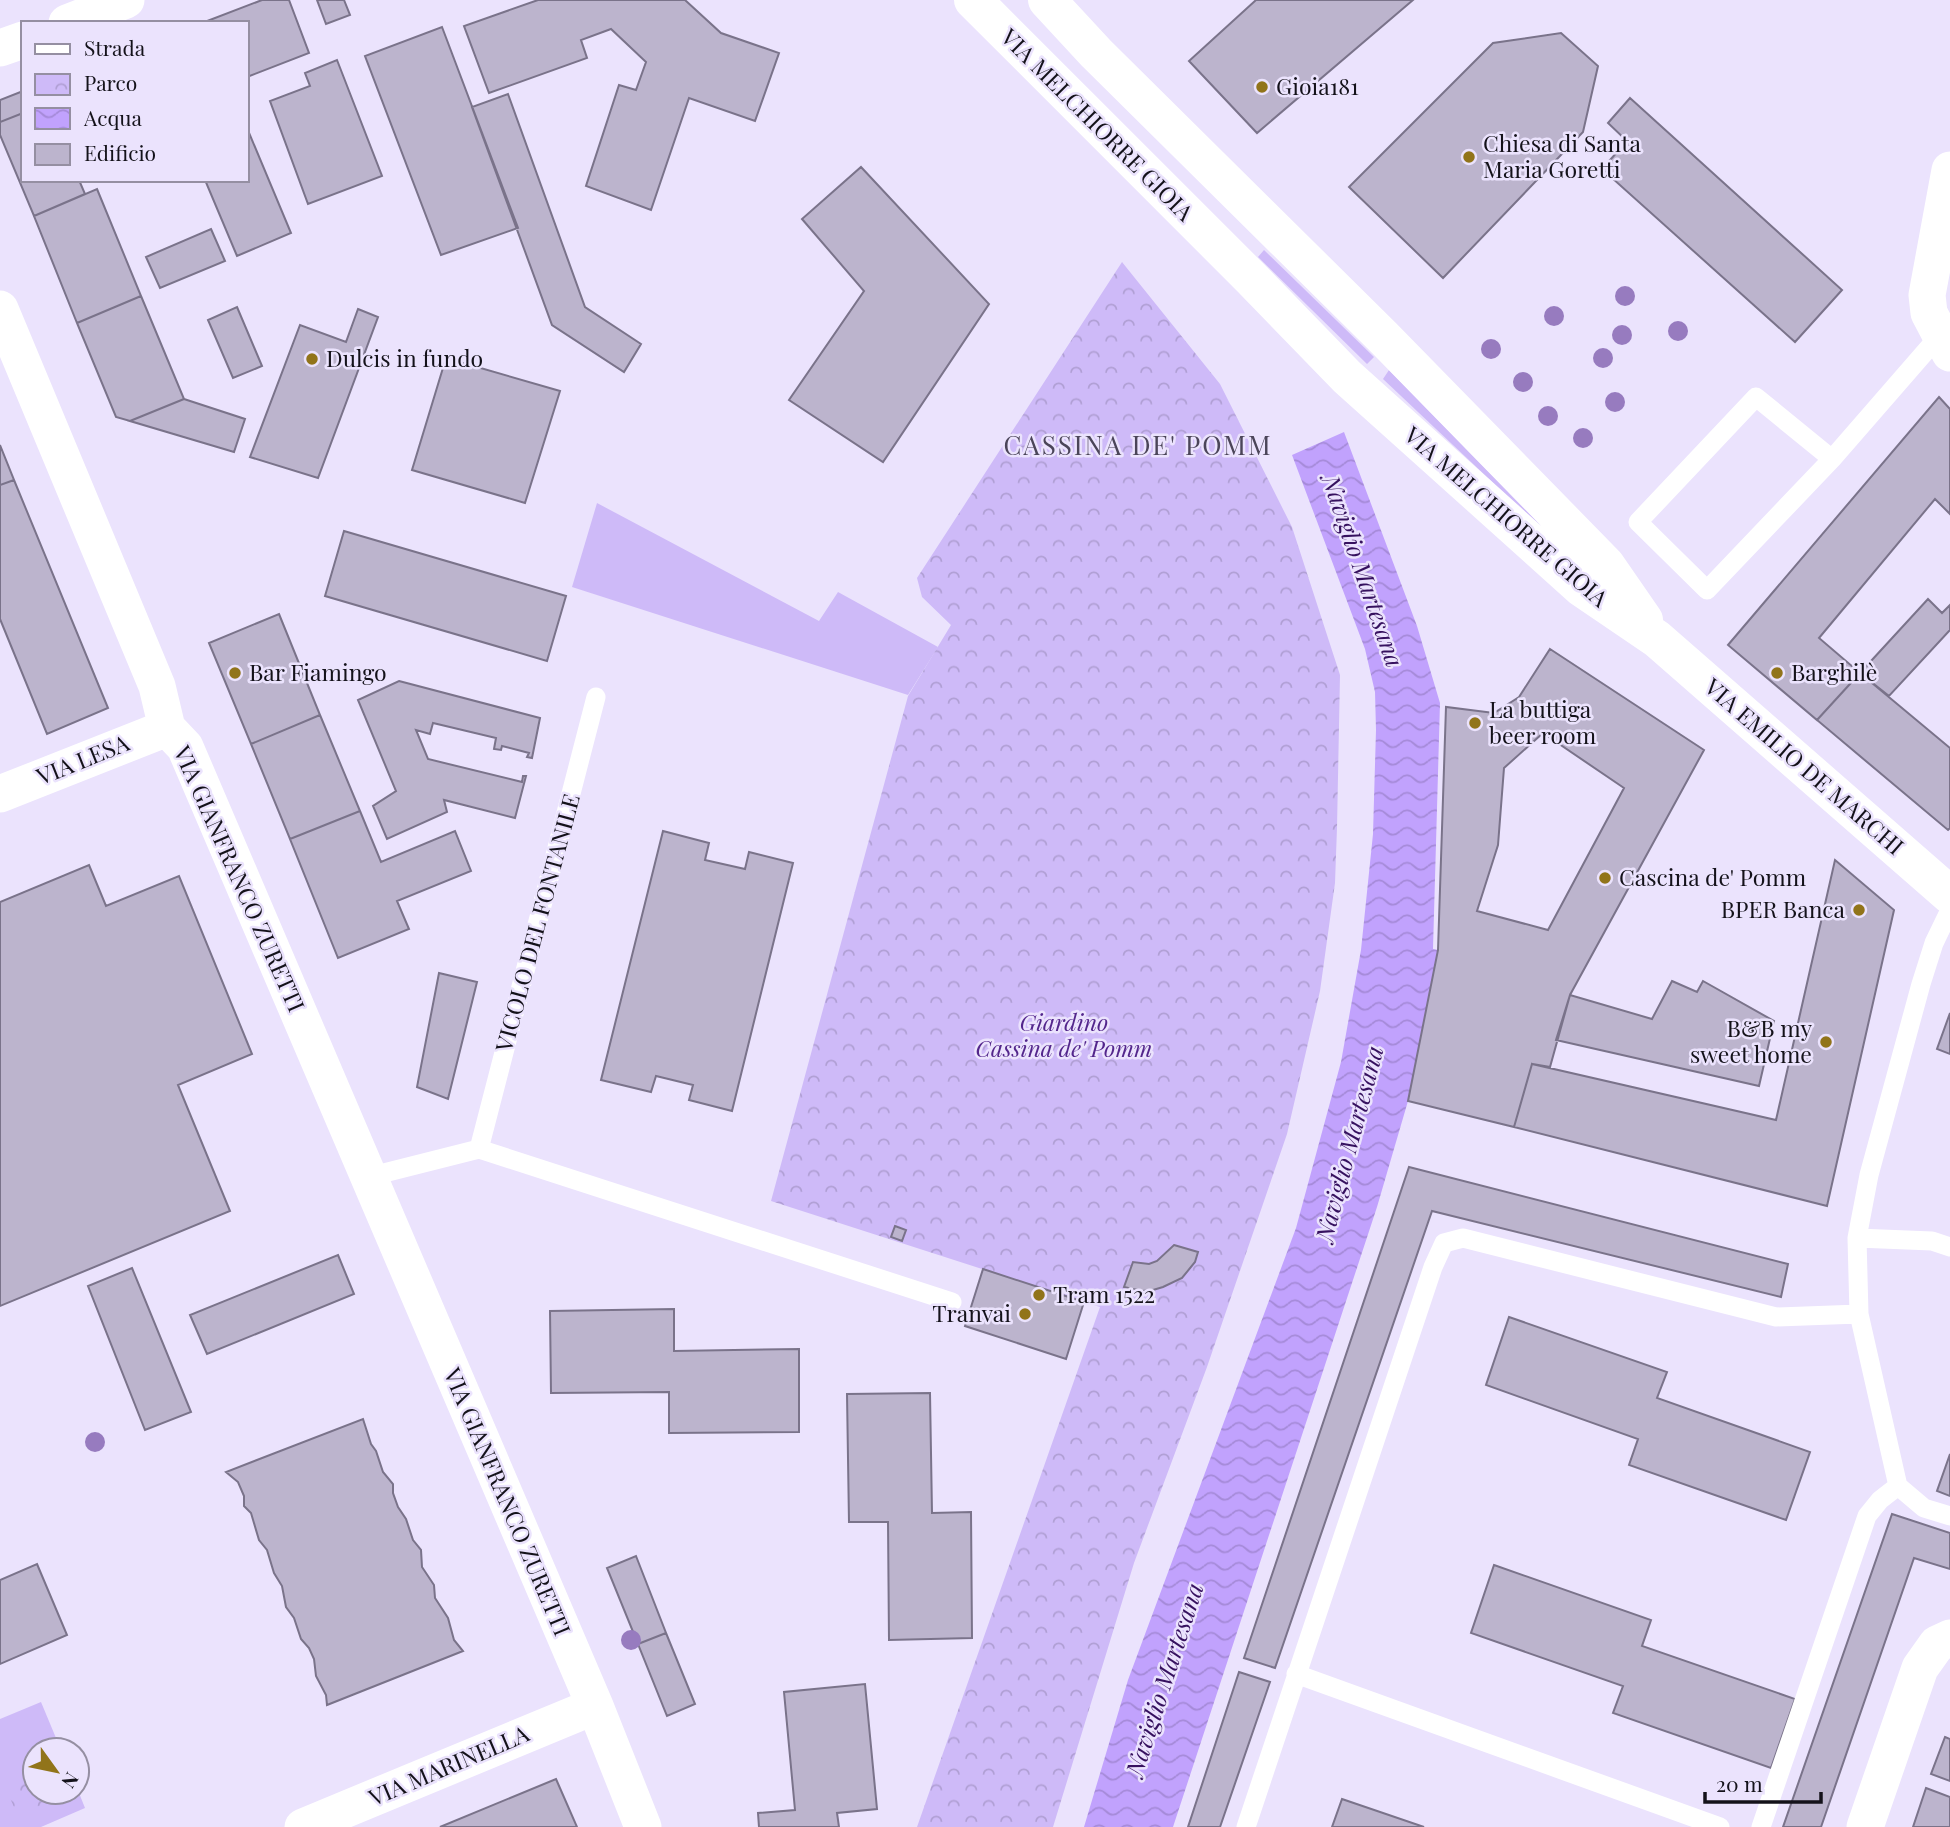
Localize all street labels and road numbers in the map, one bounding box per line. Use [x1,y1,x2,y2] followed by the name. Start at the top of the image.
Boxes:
[994,20,1201,227] street label: VIA MELCHIORRE GIOIA
[1398,418,1616,613] street label: VIA MELCHIORRE GIOIA
[1698,670,1911,861] street label: VIA EMILIO DE MARCHI
[31,726,134,791] street label: VIA LESA
[167,740,313,1016] street label: VIA GIANFRANCO ZURETTI
[487,790,586,1056] street label: VICOLO DEL FONTANILE
[437,1362,579,1640] street label: VIA GIANFRANCO ZURETTI
[363,1717,534,1813] street label: VIA MARINELLA

